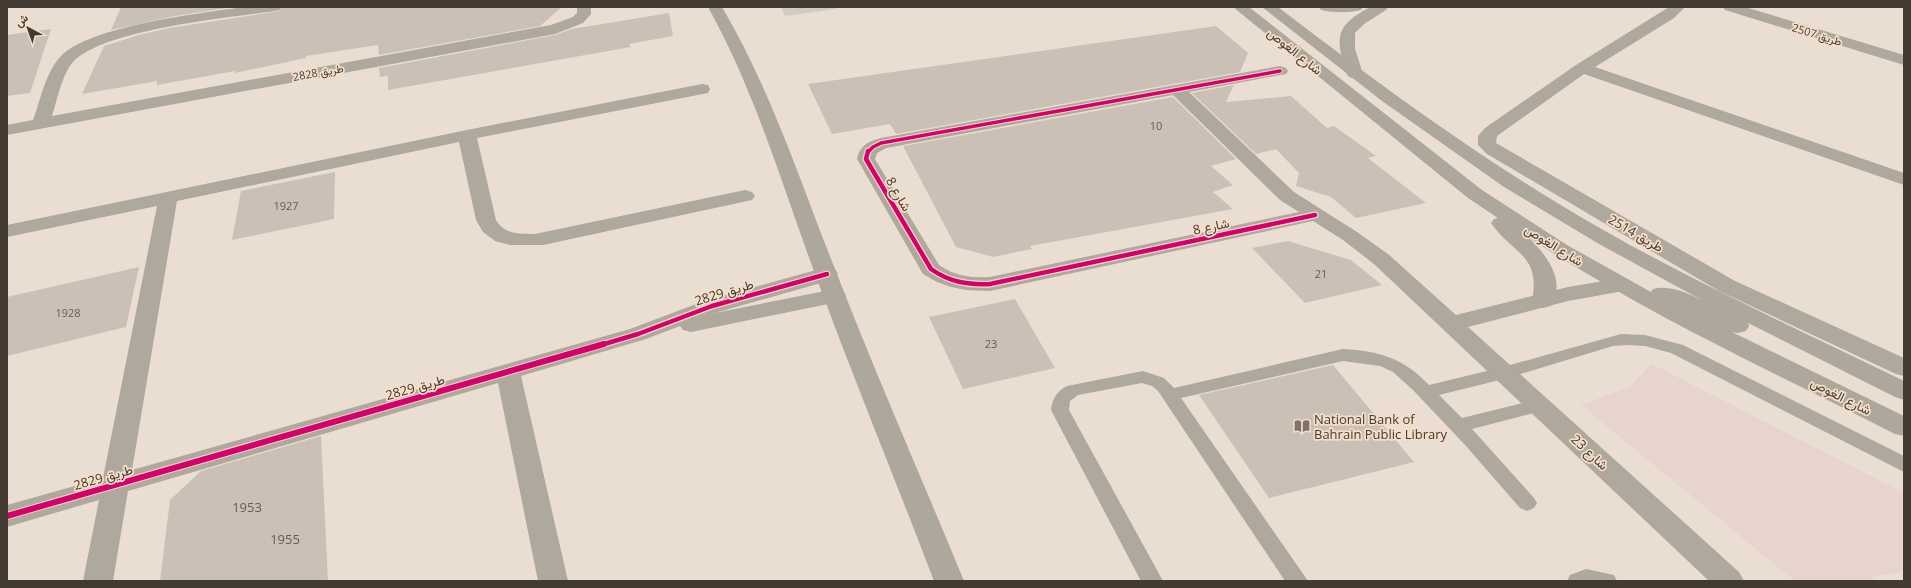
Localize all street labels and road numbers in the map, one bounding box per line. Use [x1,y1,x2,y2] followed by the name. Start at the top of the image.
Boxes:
[1790,19,1844,49] street label: طريق 2507
[1263,23,1326,79] street label: شارع الغوص
[291,60,345,84] street label: طريق 2828
[881,173,916,215] street label: شارع 8
[1605,210,1667,256] street label: طريق 2514
[1191,213,1231,240] street label: شارع 8
[1521,220,1587,271] street label: شارع الغوص
[692,275,756,309] street label: طريق 2829
[383,370,447,404] street label: طريق 2829
[1807,373,1874,420] street label: شارع الغوص
[1567,430,1612,474] street label: شارع 23
[71,460,135,494] street label: طريق 2829

